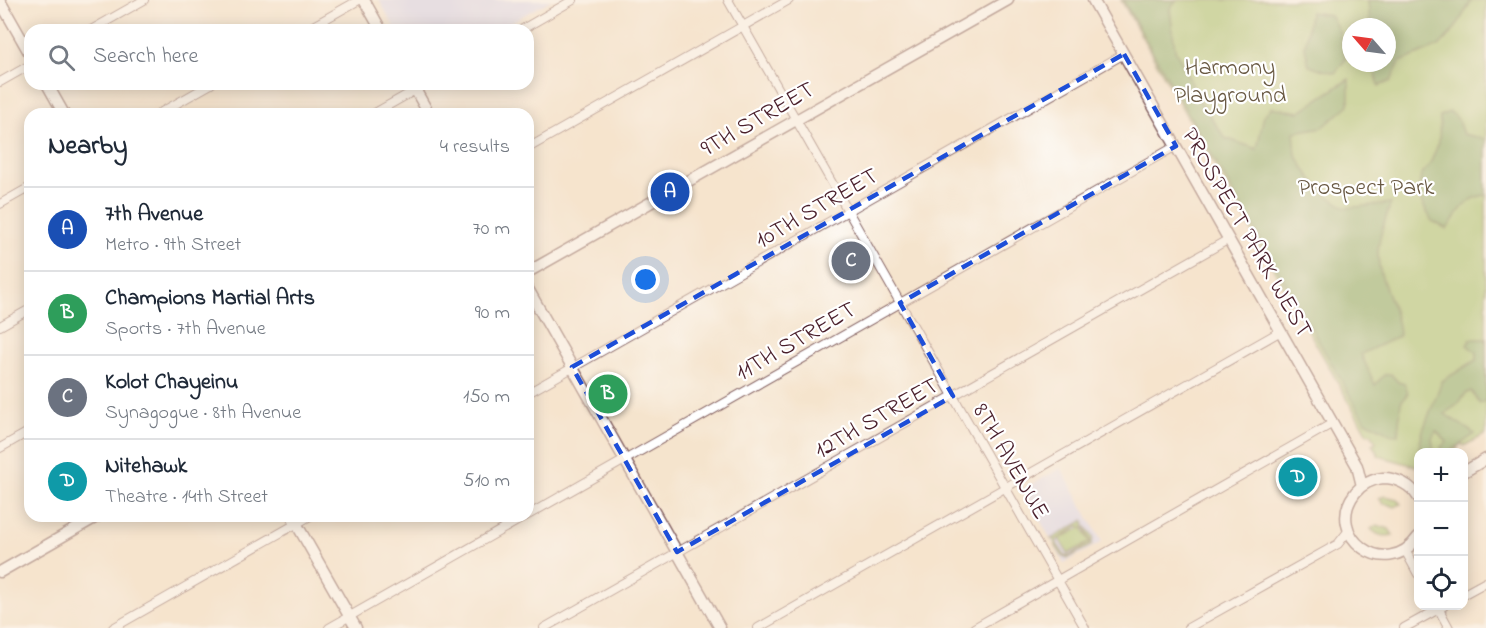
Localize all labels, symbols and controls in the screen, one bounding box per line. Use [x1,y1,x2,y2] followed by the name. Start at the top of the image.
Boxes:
[1342,18,1396,72] north arrow
[24,24,534,90] search box
[45,41,78,74] icon: search
[93,41,198,73] text: Search here
[1174,51,1287,115] park label: Harmony Playground
[695,73,822,167] street label: 9TH STREET
[1171,122,1320,345] street label: PROSPECT PARK WEST
[48,128,127,166] text: Nearby
[440,133,510,162] text: 4 results
[749,160,886,259] street label: 10TH STREET
[650,170,690,214] pin: A
[1298,171,1435,206] park label: Prospect Park
[105,199,203,231] text: 7th Avenue
[61,215,74,244] text: A
[473,215,510,244] text: 70 m
[105,231,241,260] text: Metro · 9th Street
[832,238,870,284] pin: C
[631,265,660,294] your location
[105,283,315,315] text: Champions Martial Arts
[729,293,863,391] street label: 11TH STREET
[61,299,74,328] text: B
[475,299,510,328] text: 90 m
[105,315,266,344] text: Sports · 7th Avenue
[105,367,238,399] text: Kolot Chayeinu
[809,369,946,469] street label: 12TH STREET
[588,372,628,416] pin: B
[62,383,73,412] text: C
[463,383,510,412] text: 150 m
[962,398,1057,527] street label: 8TH AVENUE
[105,399,301,428] text: Synagogue · 8th Avenue
[1414,448,1468,610] map controls
[1414,448,1468,502] button: +
[105,451,187,483] text: Nitehawk
[1278,454,1318,500] pin: D
[60,467,75,496] text: D
[463,467,510,496] text: 510 m
[105,483,268,512] text: Theatre · 14th Street
[1414,502,1468,556] button: −
[1414,556,1468,610] button: locate

